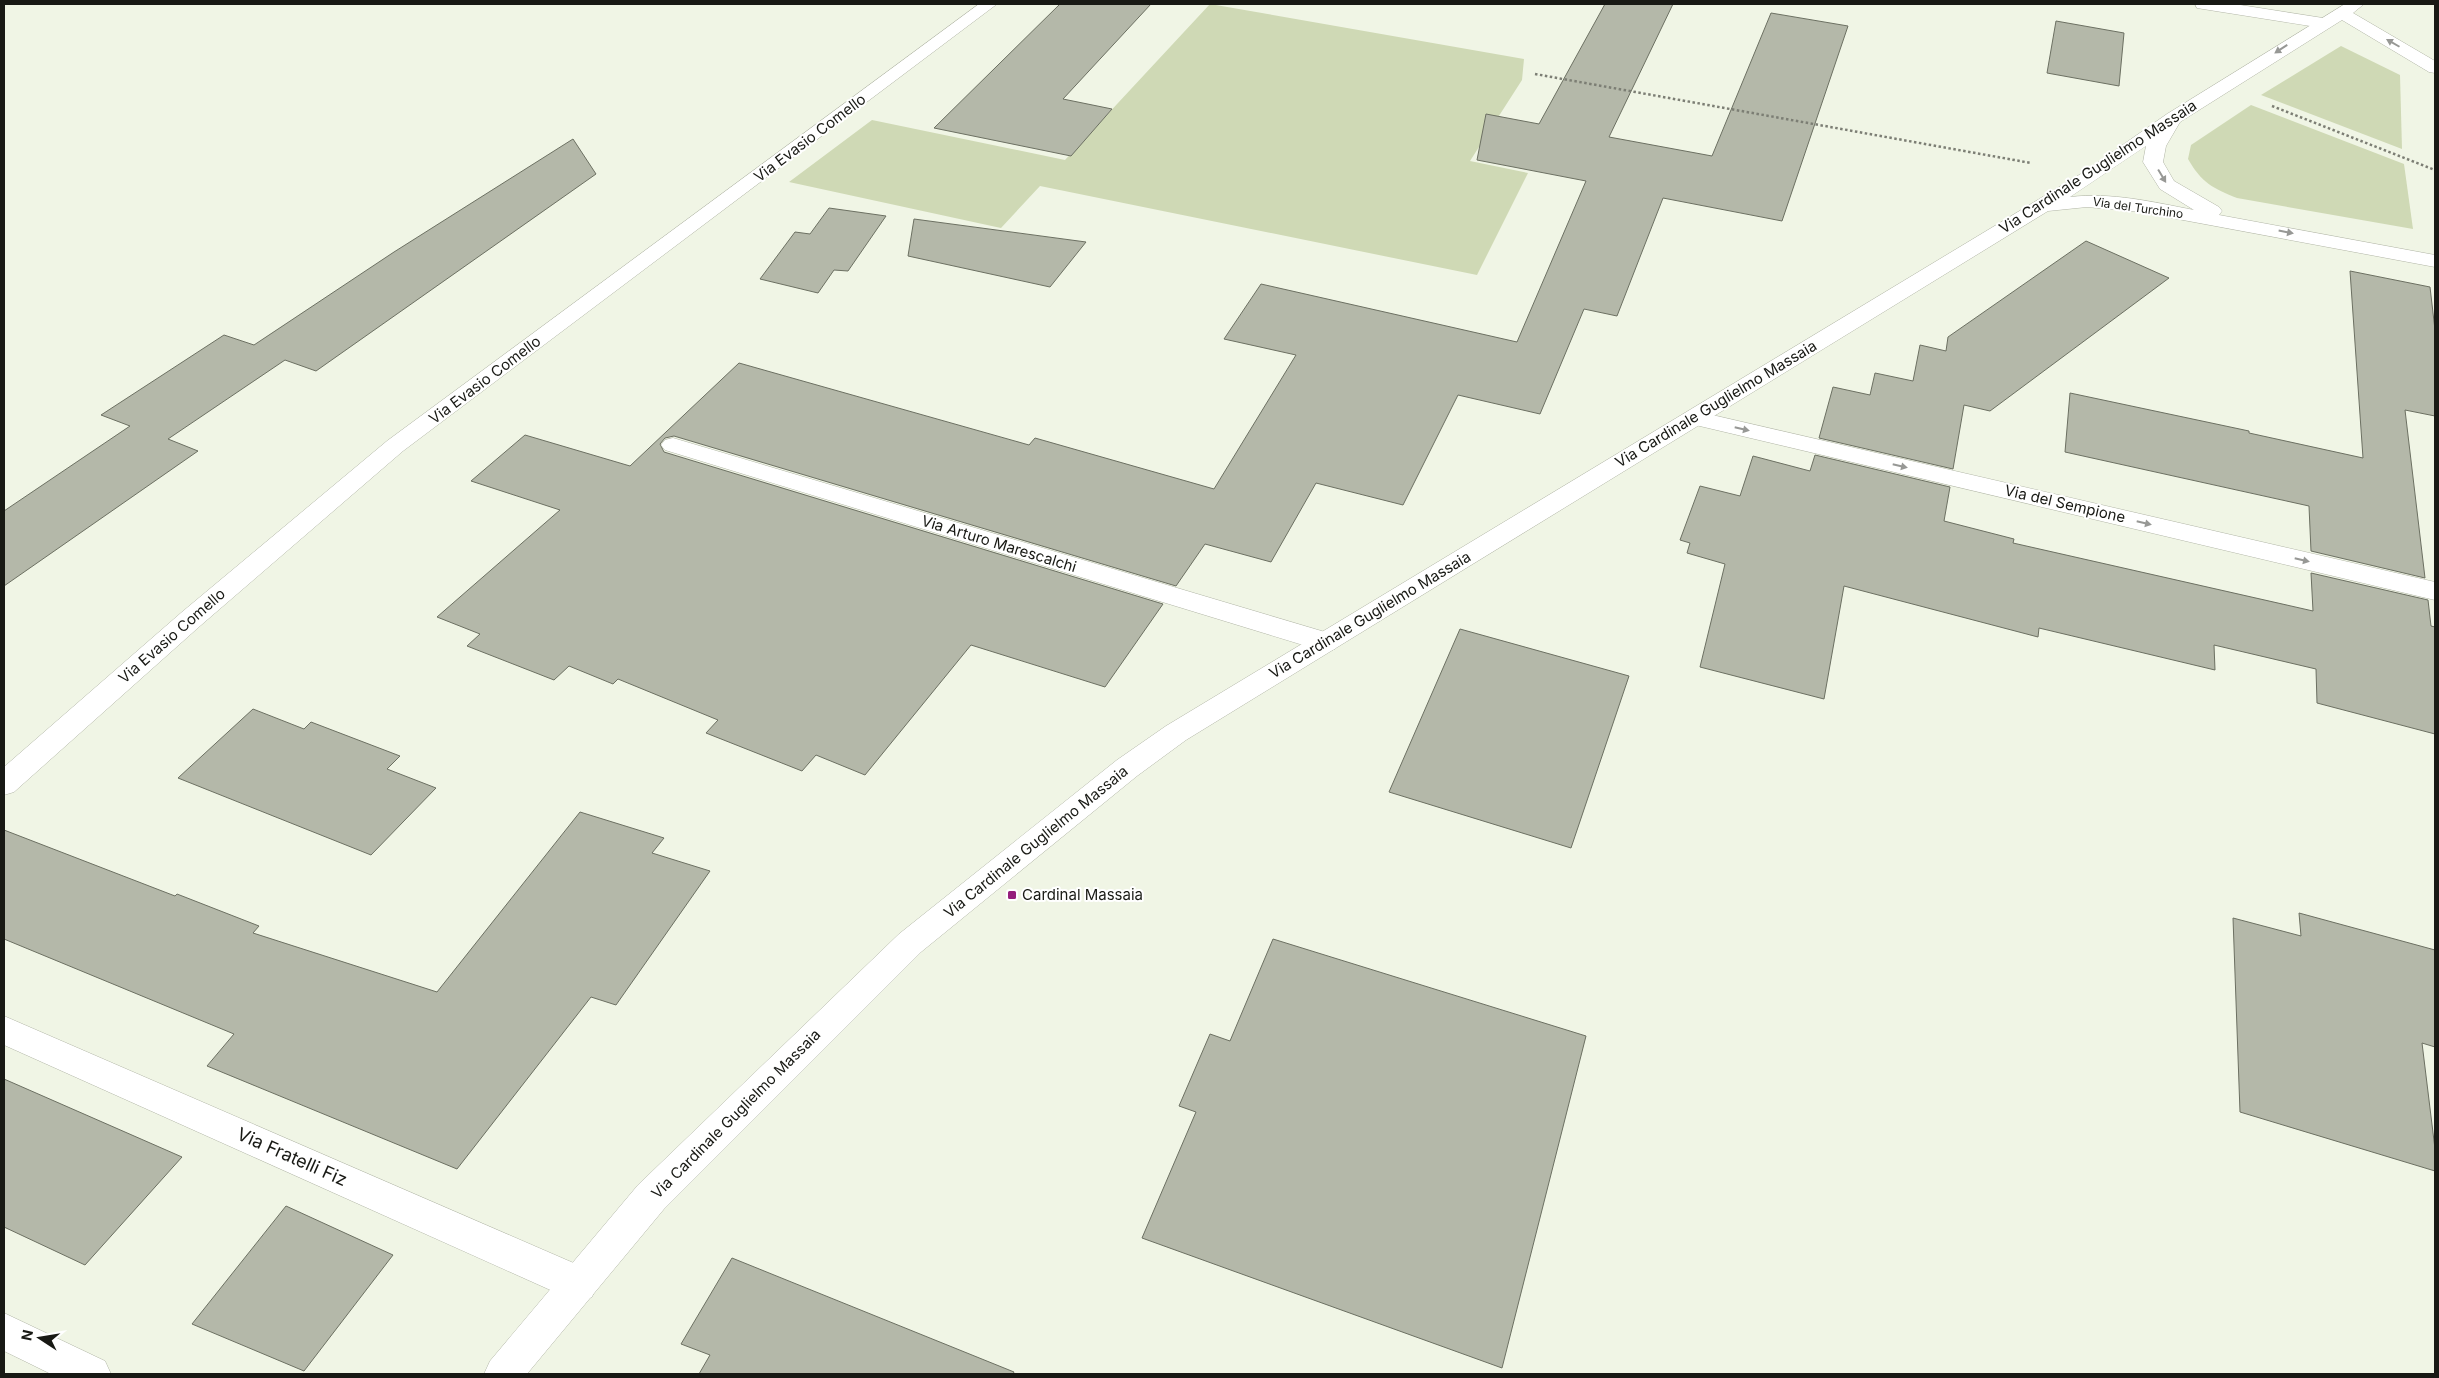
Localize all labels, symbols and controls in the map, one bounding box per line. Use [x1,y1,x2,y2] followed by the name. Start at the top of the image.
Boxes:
[2386,39,2400,48] one-way arrow
[2275,44,2288,54] one-way arrow
[750,89,869,186] street label: Via Evasio Comello
[1995,96,2200,238] street label: Via Cardinale Guglielmo Massaia
[2157,170,2166,183] one-way arrow
[2092,194,2184,221] street label: Via del Turchino
[2278,228,2294,236] one-way arrow
[425,331,544,428] street label: Via Evasio Comello
[1612,336,1820,471] street label: Via Cardinale Guglielmo Massaia
[1735,425,1750,433] one-way arrow
[1893,462,1908,470] one-way arrow
[2003,480,2127,527] street label: Via del Sempione
[919,511,1079,576] street label: Via Arturo Marescalchi
[2136,519,2151,527] one-way arrow
[1266,547,1474,682] street label: Via Cardinale Guglielmo Massaia
[2294,556,2310,564] one-way arrow
[114,584,229,687] street label: Via Evasio Comello
[940,761,1132,922] street label: Via Cardinale Guglielmo Massaia
[1022,885,1143,904] place label: Cardinal Massaia
[1006,889,1018,901] marker: Cardinal Massaia
[647,1025,824,1202] street label: Via Cardinale Guglielmo Massaia
[234,1123,350,1190] street label: Via Fratelli Fiz
[15,1313,65,1363] north arrow
[17,1328,36,1342] text: N

